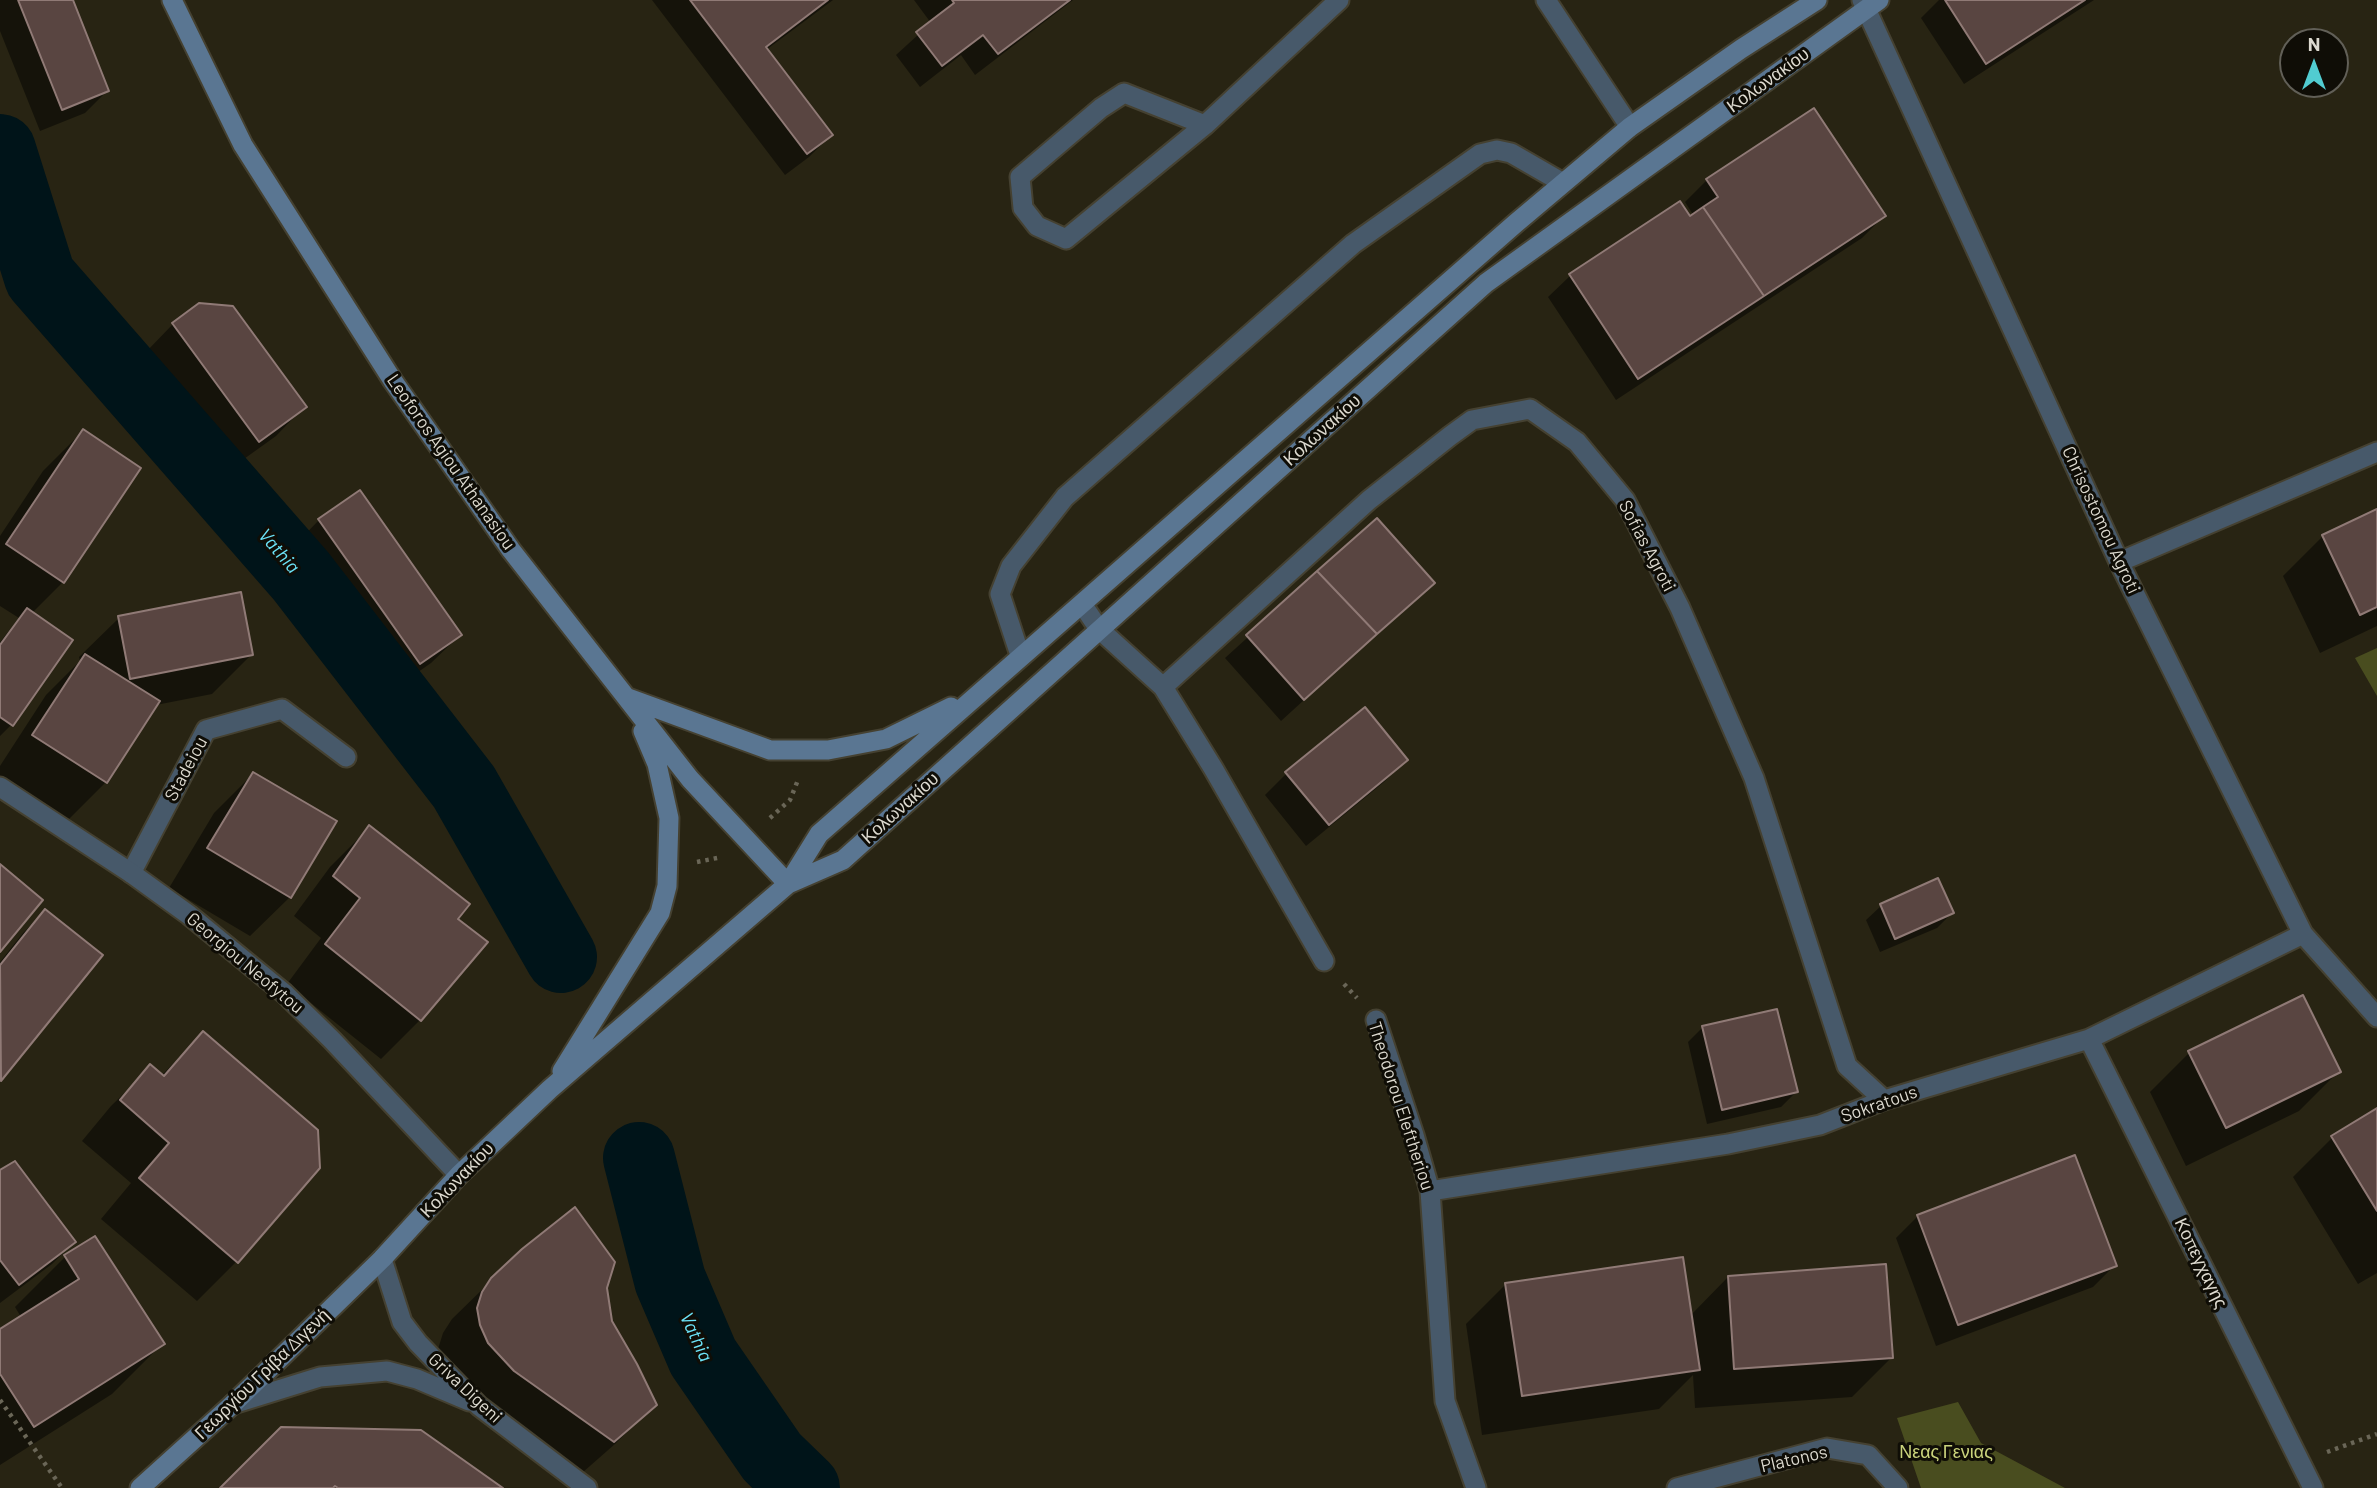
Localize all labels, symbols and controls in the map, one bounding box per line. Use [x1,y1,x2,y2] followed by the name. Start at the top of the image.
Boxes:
[2279,28,2349,98] north arrow
[2308,32,2320,55] text: N
[1723,43,1813,117] street label: Κολωνακίου
[382,370,520,554] street label: Leoforos Agiou Athanasiou
[1279,390,1365,470] street label: Κολωνακίου
[2057,443,2145,597] street label: Chrisostomou Agroti
[1614,497,1680,595] street label: Sofias Agroti
[253,524,305,578] water label: Vathia
[160,733,212,805] street label: Stadeiou
[857,768,943,848] street label: Κολωνακίου
[182,908,308,1018] street label: Georgiou Neofytou
[1364,1019,1438,1193] street label: Theodorou Eleftheriou
[1838,1081,1920,1127] street label: Sokratous
[416,1138,498,1222] street label: Κολωνακίου
[2170,1214,2232,1312] street label: Κοπεγχαγης
[190,1304,334,1444] street label: Γεωργίου Γρίβα Διγενή
[675,1309,717,1365] water label: Vathia
[424,1349,506,1427] street label: Griva Digeni
[1758,1441,1830,1477] street label: Platonos
[1899,1441,1993,1463] park label: Νεας Γενιας

